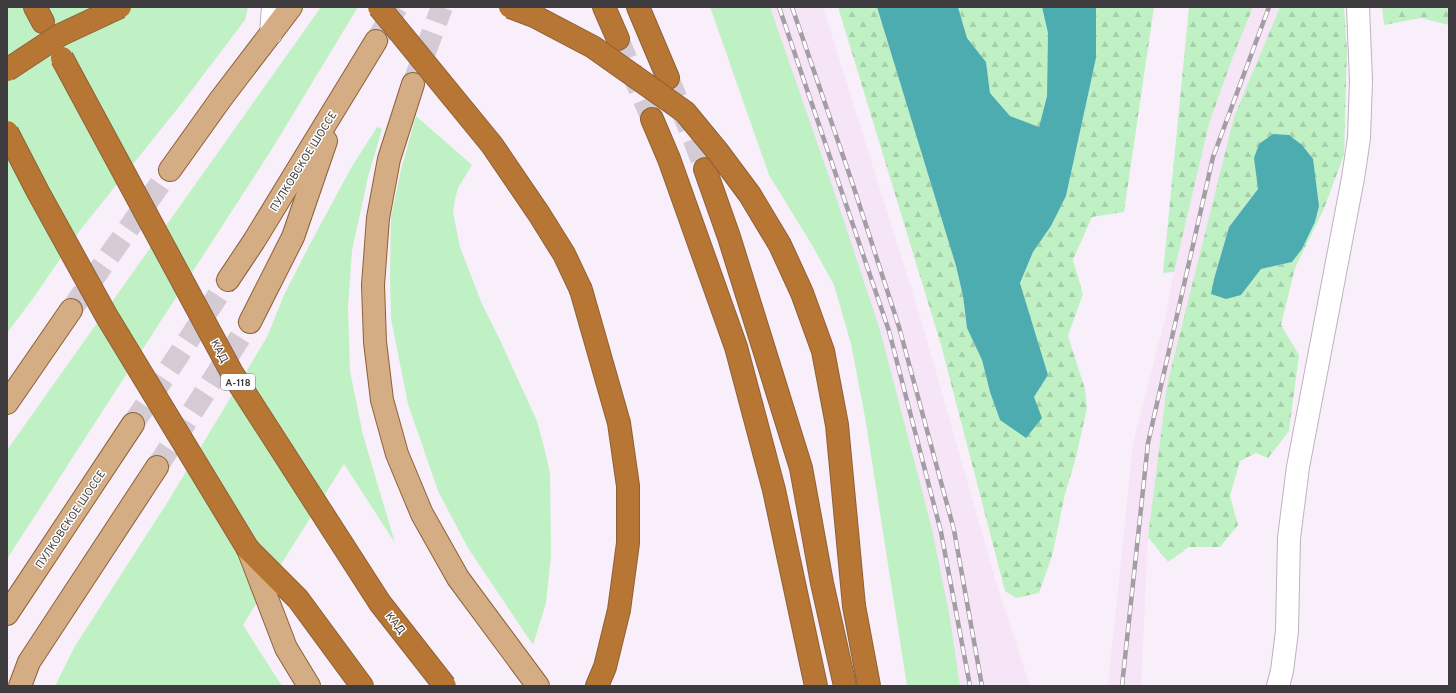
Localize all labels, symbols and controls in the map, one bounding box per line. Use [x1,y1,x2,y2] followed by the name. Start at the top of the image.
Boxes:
[267,109,340,214] street label: ПУЛКОВСКОЕ ШОССЕ
[207,337,231,366] street label: КАД
[221,374,255,390] road number: А-118
[33,468,109,571] street label: ПУЛКОВСКОЕ ШОССЕ
[382,610,408,638] street label: КАД

